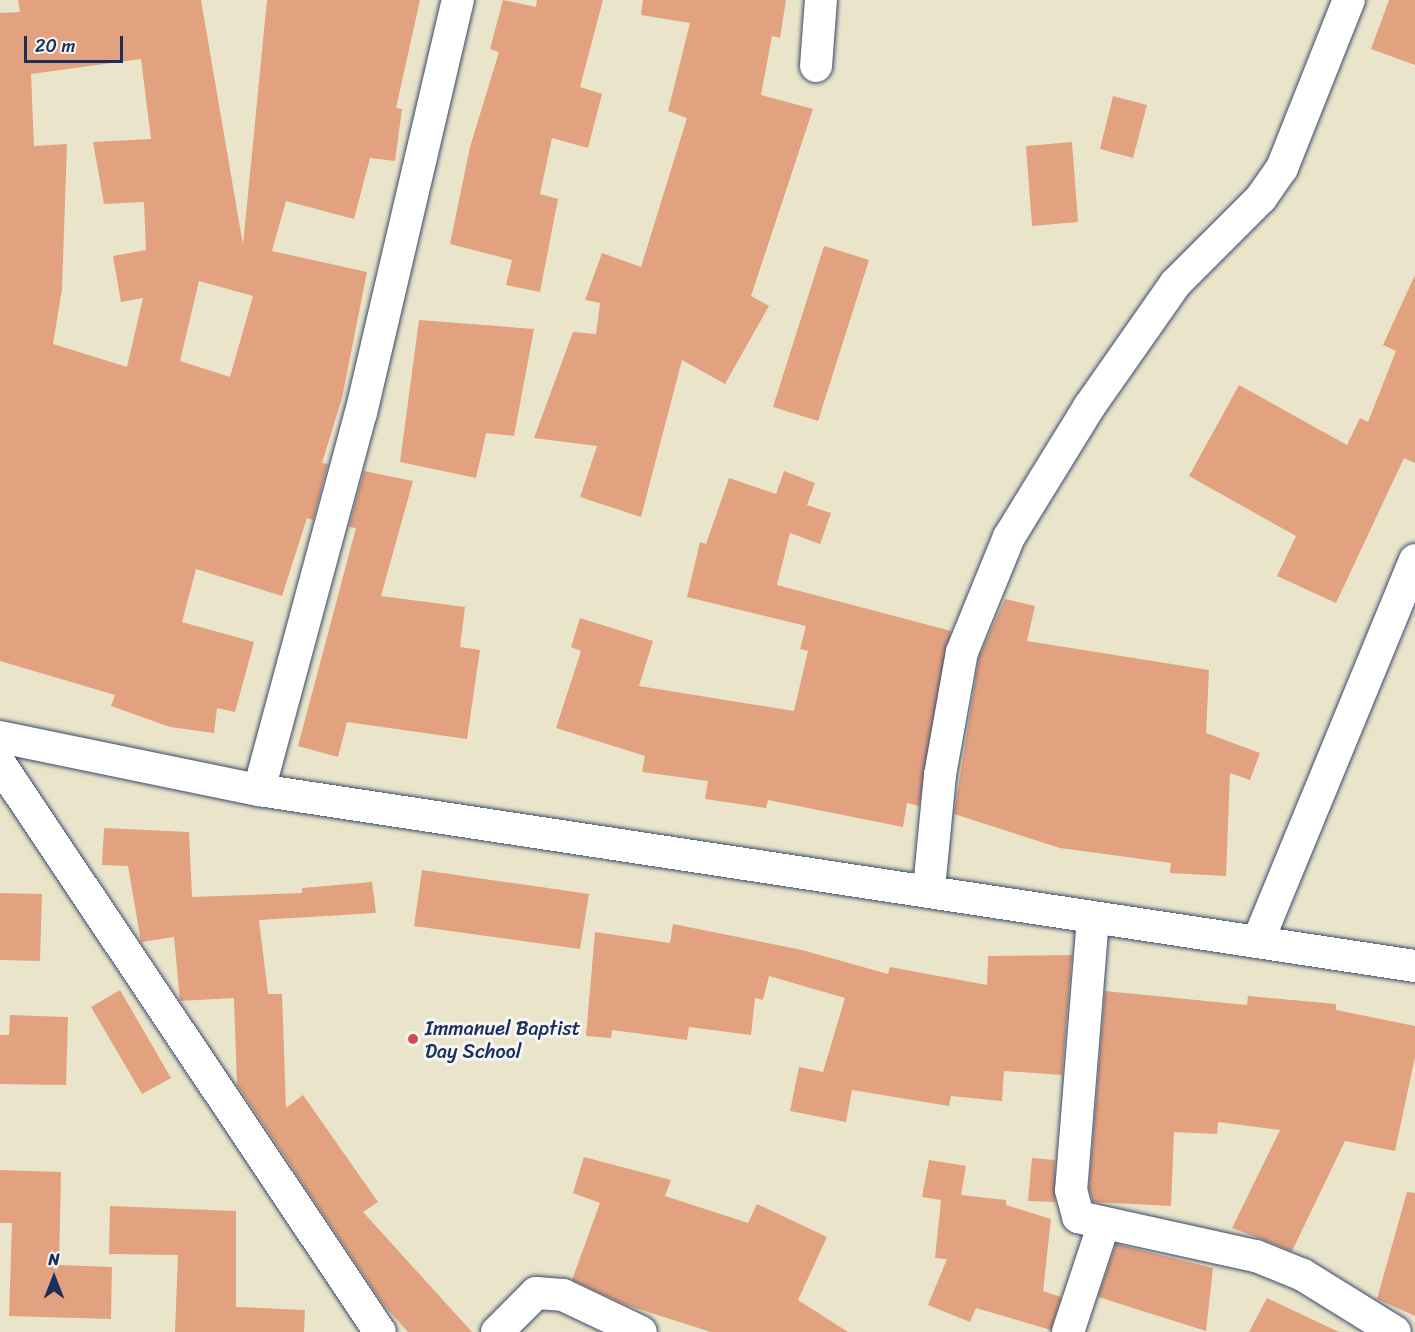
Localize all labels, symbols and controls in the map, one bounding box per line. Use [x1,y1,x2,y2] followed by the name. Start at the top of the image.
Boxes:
[27,24,126,62] scale bar
[35,30,75,62] text: 20 m
[425,1016,580,1063] place label: Immanuel Baptist Day School
[406,1032,420,1046] marker: Immanuel Baptist Day School
[48,1245,60,1274] text: N
[24,1248,84,1308] north arrow

